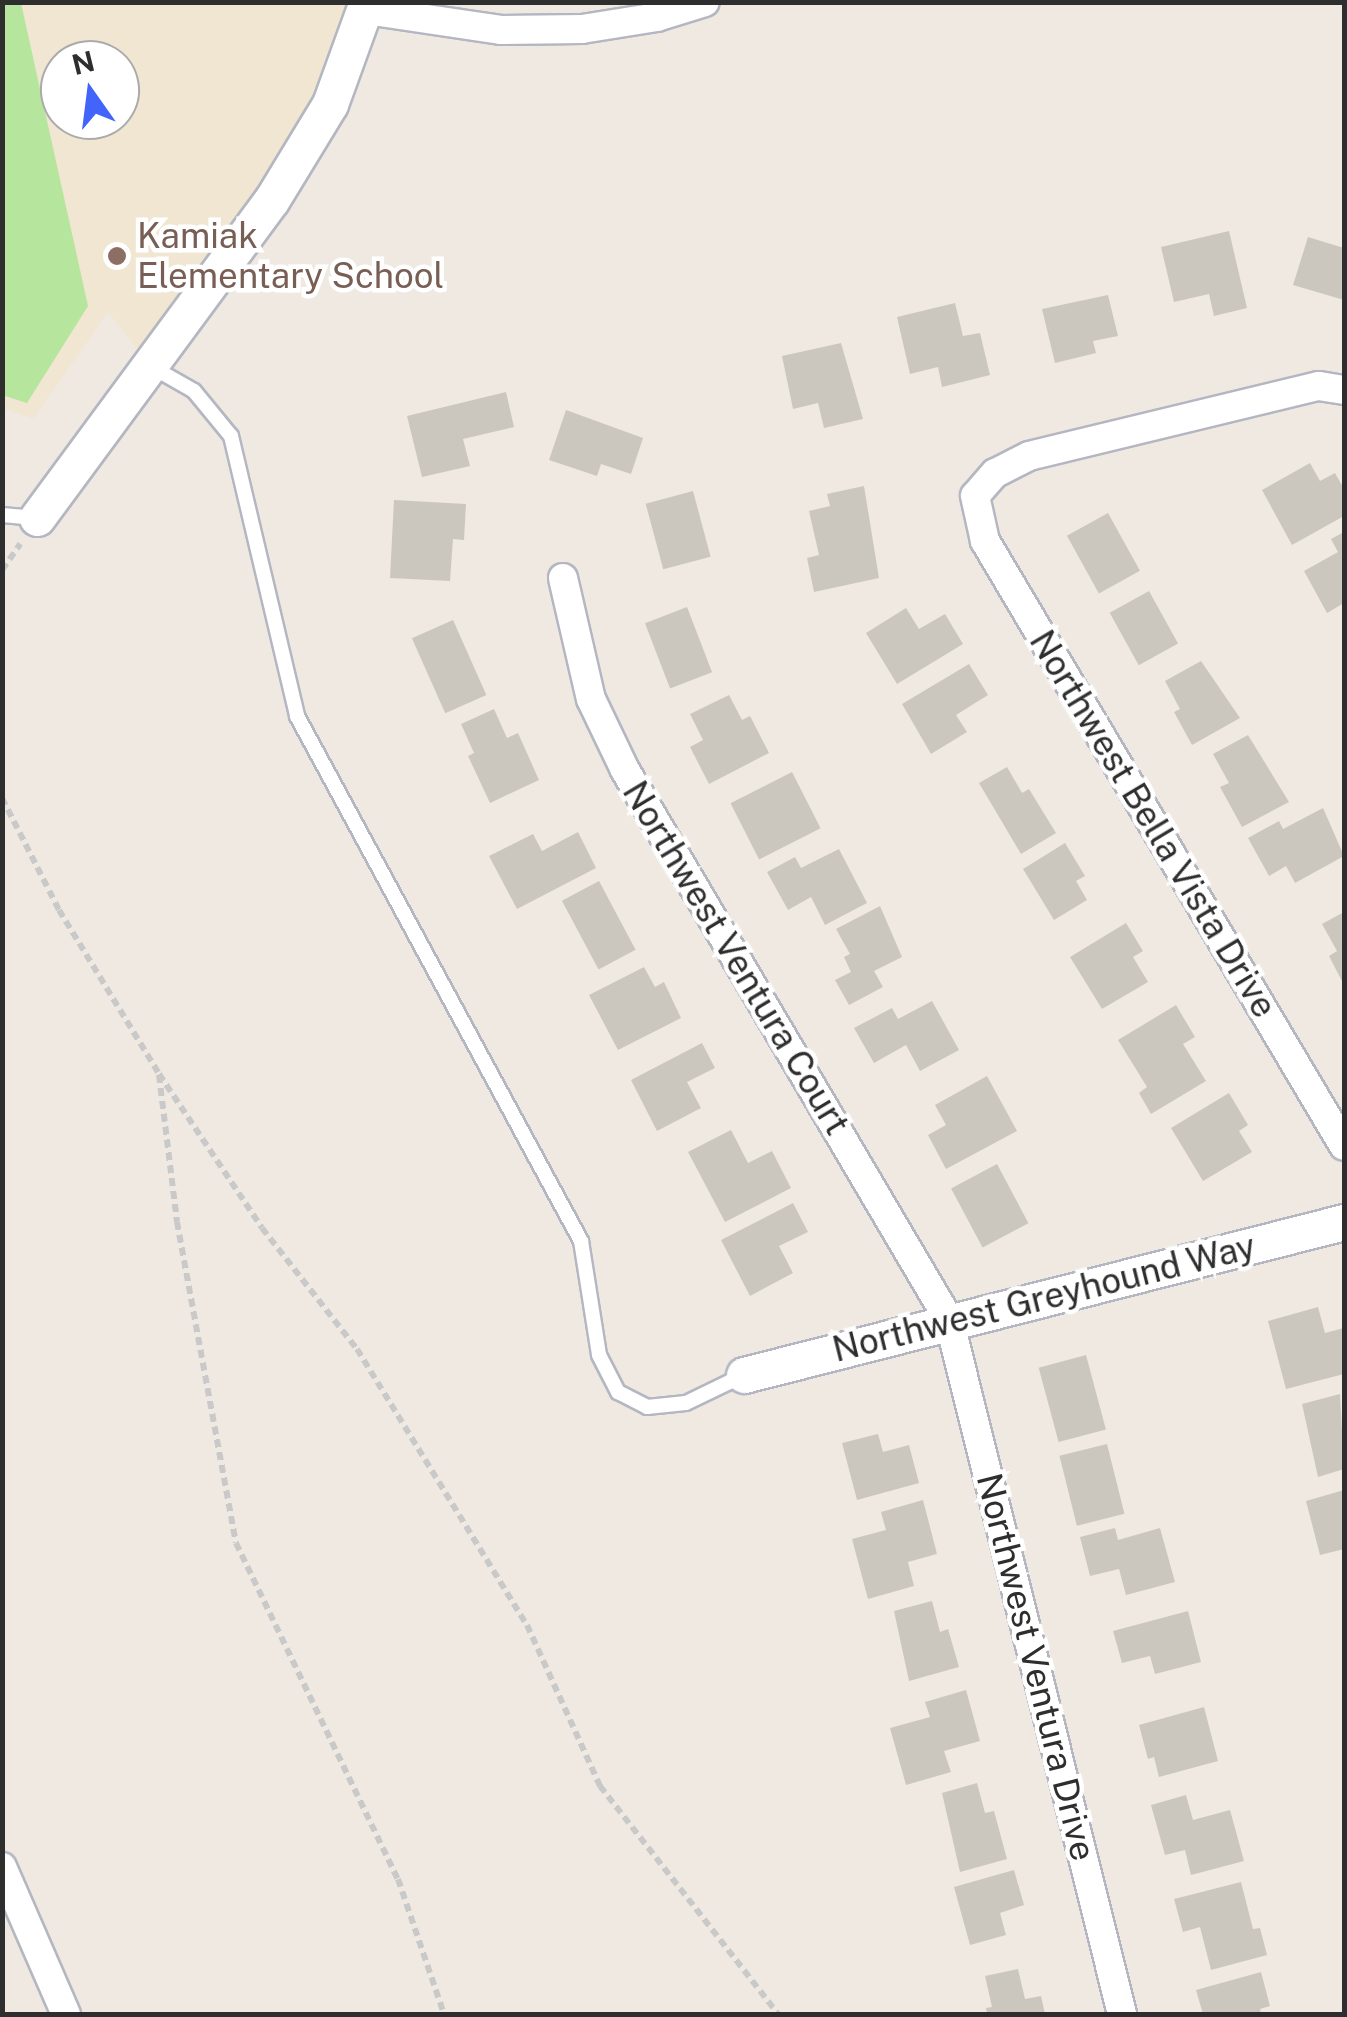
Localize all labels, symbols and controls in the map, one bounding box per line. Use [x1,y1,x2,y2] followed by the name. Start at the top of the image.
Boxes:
[40,40,140,140] north arrow
[68,44,98,81] text: N
[137,215,444,297] place label: Kamiak Elementary School
[106,245,128,267] marker: Kamiak Elementary School
[1020,623,1286,1025] street label: Northwest Bella Vista Drive
[614,773,858,1143] street label: Northwest Ventura Court
[828,1225,1260,1371] street label: Northwest Greyhound Way
[967,1469,1105,1865] street label: Northwest Ventura Drive

